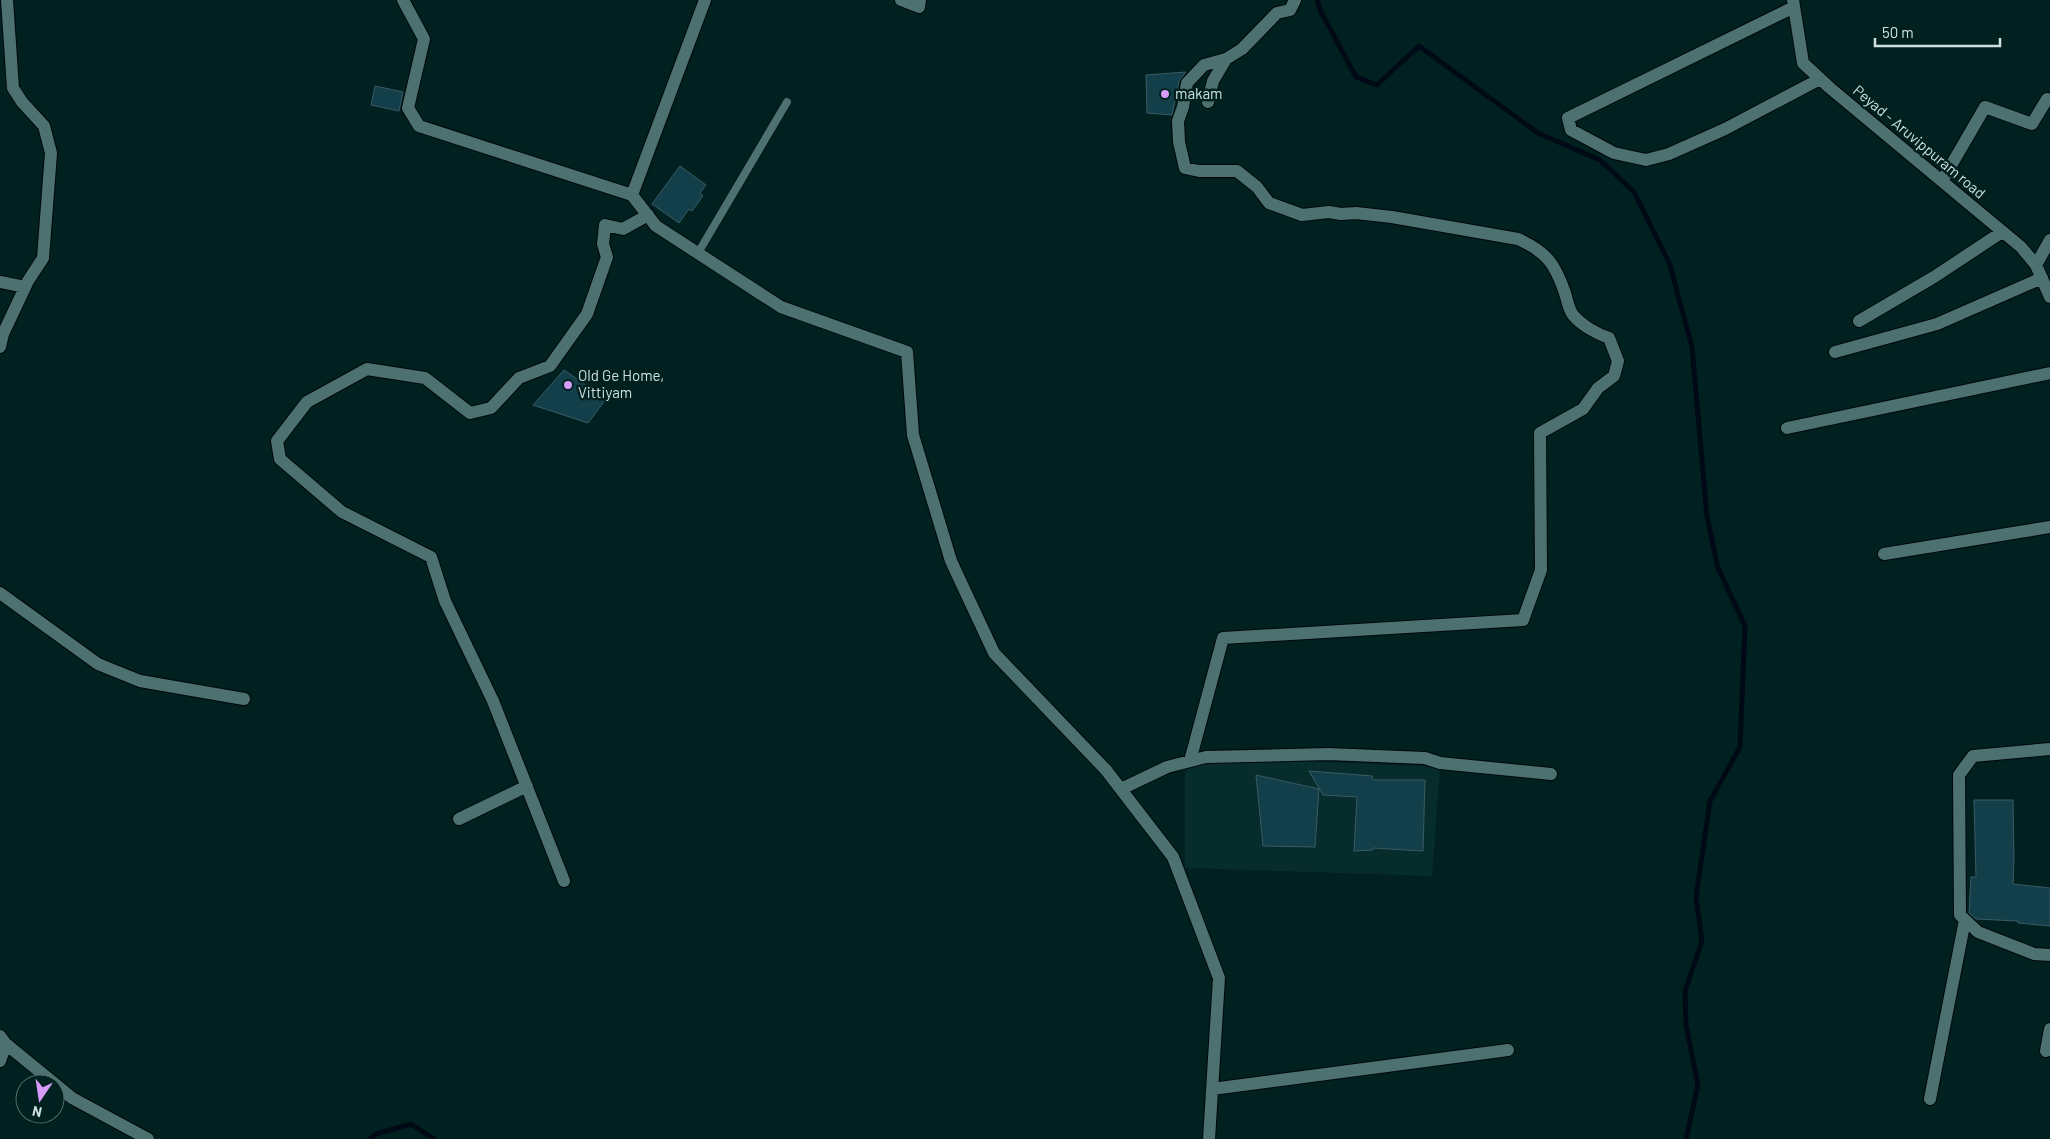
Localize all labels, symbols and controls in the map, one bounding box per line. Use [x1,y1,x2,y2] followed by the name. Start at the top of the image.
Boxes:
[1875,15,2000,47] scale bar
[1882,23,1914,41] text: 50 m
[1850,81,1989,202] street label: Peyad - Aruvippuram road
[1175,84,1223,102] place label: makam
[1159,88,1171,100] marker: makam
[578,366,664,401] place label: Old Ge Home, Vittiyam
[562,379,574,391] marker: Old Ge Home, Vittiyam
[15,1074,65,1124] north arrow
[31,1103,43,1121] text: N

